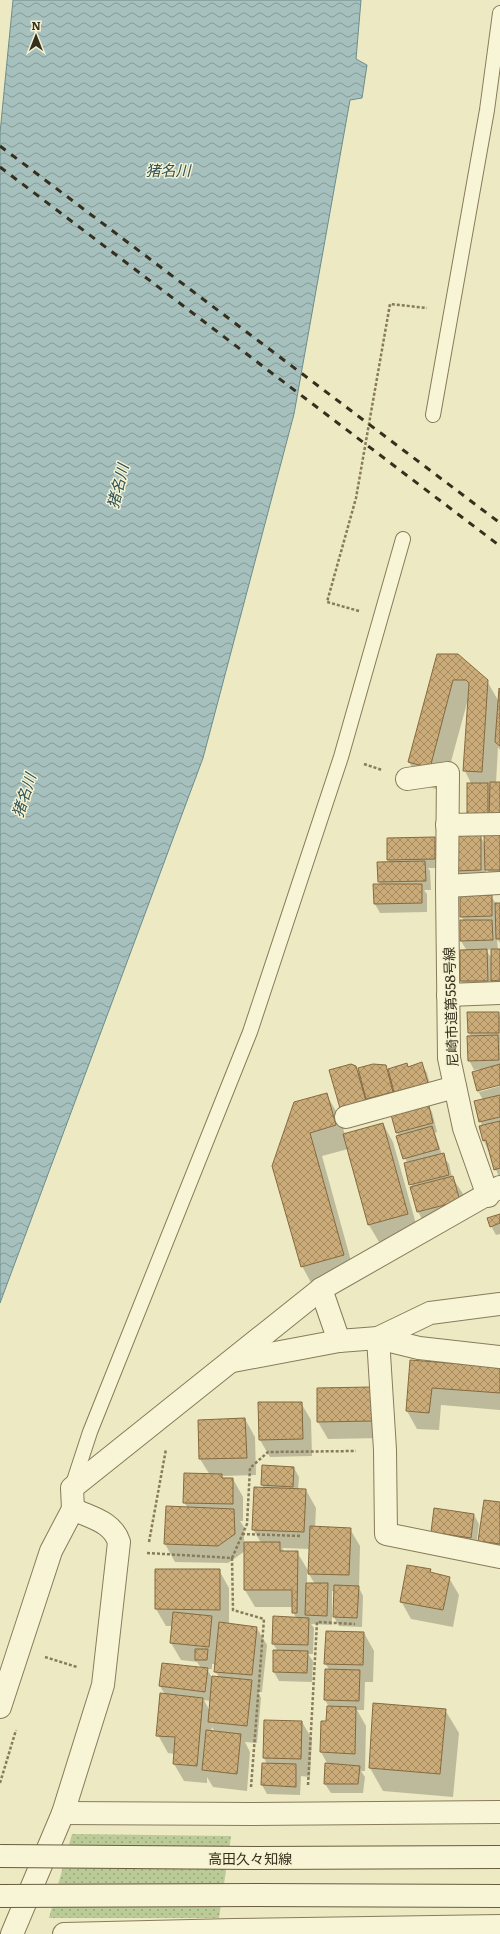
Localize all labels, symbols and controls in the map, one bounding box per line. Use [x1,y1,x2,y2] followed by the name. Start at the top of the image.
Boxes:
[16,16,56,56] north arrow
[31,17,41,33] text: N
[145,158,192,181] water label: 猪名川
[100,459,134,511] water label: 猪名川
[5,768,42,820] water label: 猪名川
[438,947,462,1067] street label: 尼崎市道第558号線
[208,1848,292,1868] street label: 高田久々知線

